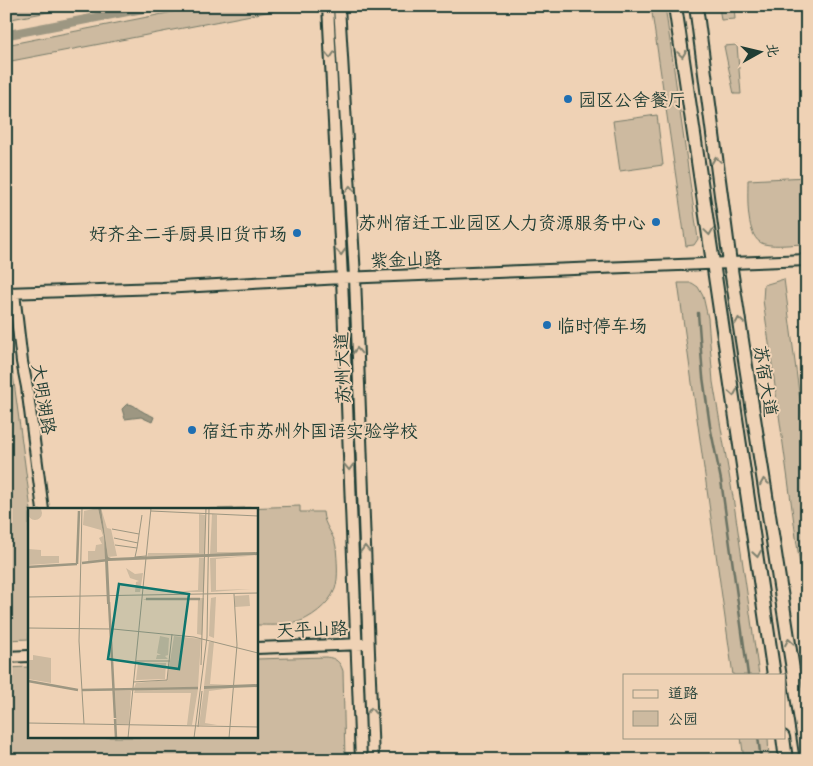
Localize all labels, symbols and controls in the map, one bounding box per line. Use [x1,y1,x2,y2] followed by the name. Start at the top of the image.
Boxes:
[736,28,786,78] north arrow
[763,42,783,58] text: 北
[677,50,687,59] one-way arrow
[325,51,336,59] one-way arrow
[578,88,686,111] place label: 园区公舍餐厅
[562,93,574,105] marker: 园区公舍餐厅
[712,156,722,165] one-way arrow
[344,185,355,193] one-way arrow
[358,211,646,234] place label: 苏州宿迁工业园区人力资源服务中心
[650,216,662,228] marker: 苏州宿迁工业园区人力资源服务中心
[89,222,287,245] place label: 好齐全二手厨具旧货市场
[291,227,303,239] marker: 好齐全二手厨具旧货市场
[703,228,713,237] one-way arrow
[370,246,442,272] street label: 紫金山路
[335,248,346,256] one-way arrow
[557,314,647,337] place label: 临时停车场
[734,317,745,325] one-way arrow
[541,319,553,331] marker: 临时停车场
[329,332,355,404] street label: 苏州大道
[749,344,783,418] street label: 苏宿大道
[352,347,363,355] one-way arrow
[27,362,61,436] street label: 大明湖路
[727,390,738,398] one-way arrow
[202,419,418,442] place label: 宿迁市苏州外国语实验学校
[186,424,198,436] marker: 宿迁市苏州外国语实验学校
[344,463,355,471] one-way arrow
[759,477,769,486] one-way arrow
[28,508,258,738] inset map
[360,544,370,552] one-way arrow
[751,550,762,558] one-way arrow
[276,616,348,642] street label: 天平山路
[784,638,794,647] one-way arrow
[623,674,786,738] legend
[668,683,698,702] text: 道路
[366,707,376,714] one-way arrow
[668,709,698,728] text: 公园

